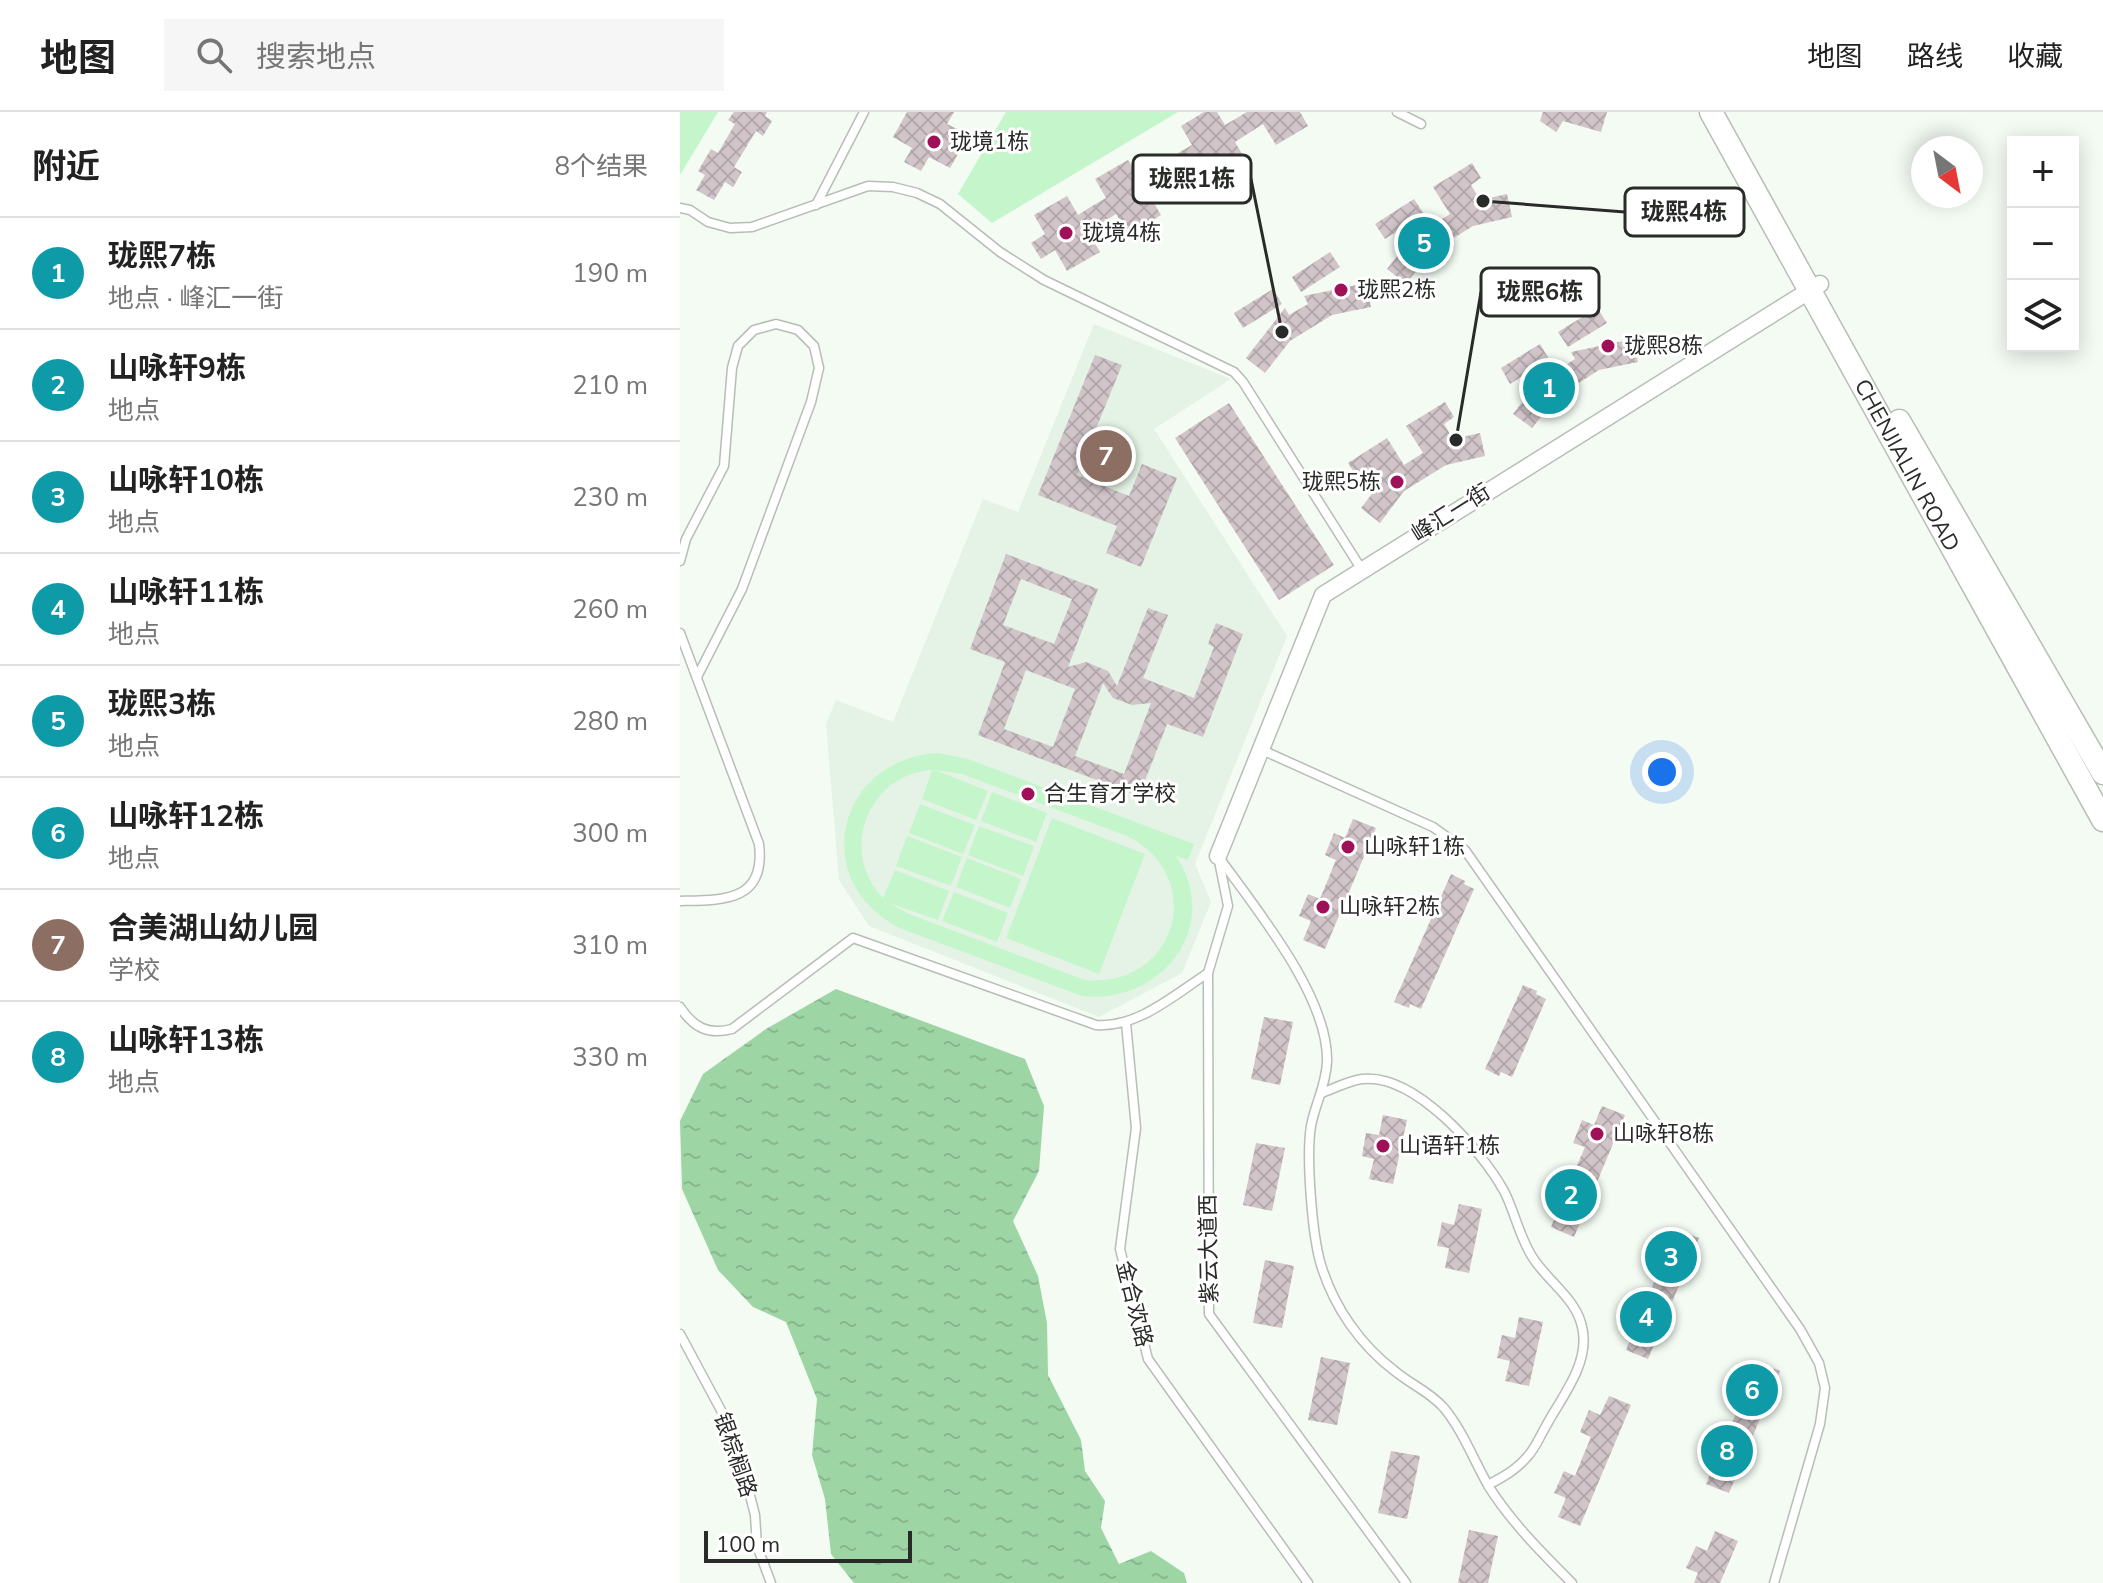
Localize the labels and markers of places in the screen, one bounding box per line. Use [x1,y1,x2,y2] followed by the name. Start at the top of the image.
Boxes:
[950,127,1029,157] place label: 珑境1栋
[925,133,943,151] marker: 珑境1栋
[1133,155,1251,203] callout: 珑熙1栋
[1625,188,1744,236] callout: 珑熙4栋
[1398,213,1450,273] pin: 5
[1082,218,1161,248] place label: 珑境4栋
[1057,224,1075,242] marker: 珑境4栋
[1481,268,1599,316] callout: 珑熙6栋
[1357,275,1436,305] place label: 珑熙2栋
[1332,281,1350,299] marker: 珑熙2栋
[1624,331,1703,361] place label: 珑熙8栋
[1599,337,1617,355] marker: 珑熙8栋
[1523,358,1575,418] pin: 1
[1080,426,1132,486] pin: 7
[1302,467,1381,497] place label: 珑熙5栋
[1388,473,1406,491] marker: 珑熙5栋
[1044,779,1176,809] place label: 合生育才学校
[1019,785,1037,803] marker: 合生育才学校
[1364,832,1465,862] place label: 山咏轩1栋
[1339,838,1357,856] marker: 山咏轩1栋
[1339,892,1440,922] place label: 山咏轩2栋
[1314,898,1332,916] marker: 山咏轩2栋
[1613,1119,1714,1149] place label: 山咏轩8栋
[1588,1125,1606,1143] marker: 山咏轩8栋
[1399,1131,1500,1161] place label: 山语轩1栋
[1374,1137,1392,1155] marker: 山语轩1栋
[1545,1165,1597,1225] pin: 2
[1645,1227,1697,1287] pin: 3
[1620,1287,1672,1347] pin: 4
[1726,1360,1778,1420] pin: 6
[1701,1421,1753,1481] pin: 8

